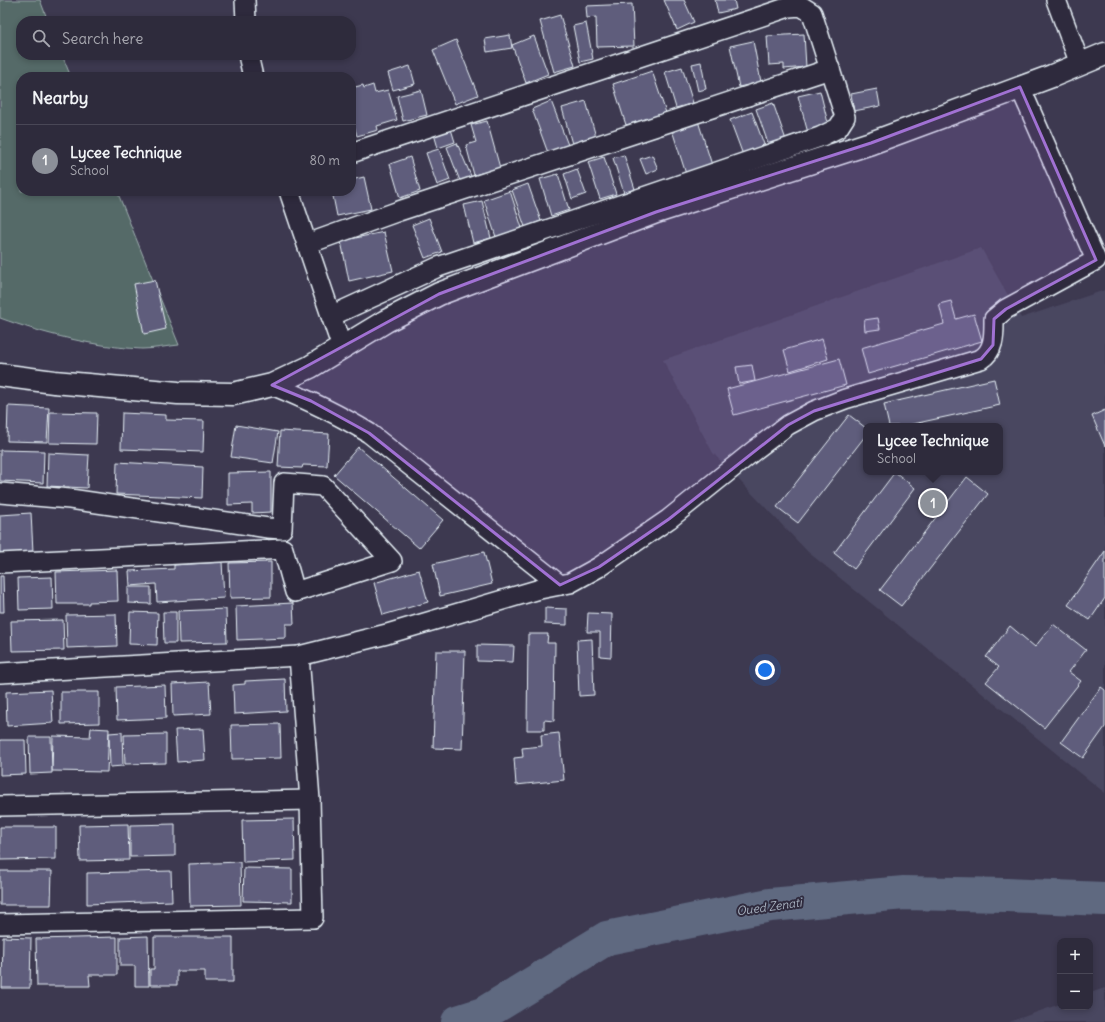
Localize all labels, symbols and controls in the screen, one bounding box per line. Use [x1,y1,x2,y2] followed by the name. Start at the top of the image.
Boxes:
[16,16,356,60] search box
[30,27,52,49] icon: search
[62,29,143,48] text: Search here
[32,87,88,109] text: Nearby
[70,143,182,162] text: Lycee Technique
[42,152,48,169] text: 1
[309,152,340,169] text: 80 m
[70,162,109,179] text: School
[863,423,1003,475] popup
[877,431,989,450] text: Lycee Technique
[877,450,916,467] text: School
[920,488,946,518] pin: 1
[755,660,775,680] your location
[735,894,804,919] water label: Oued Zenati
[1057,938,1093,1010] map controls
[1057,938,1093,974] button: +
[1057,974,1093,1010] button: −

